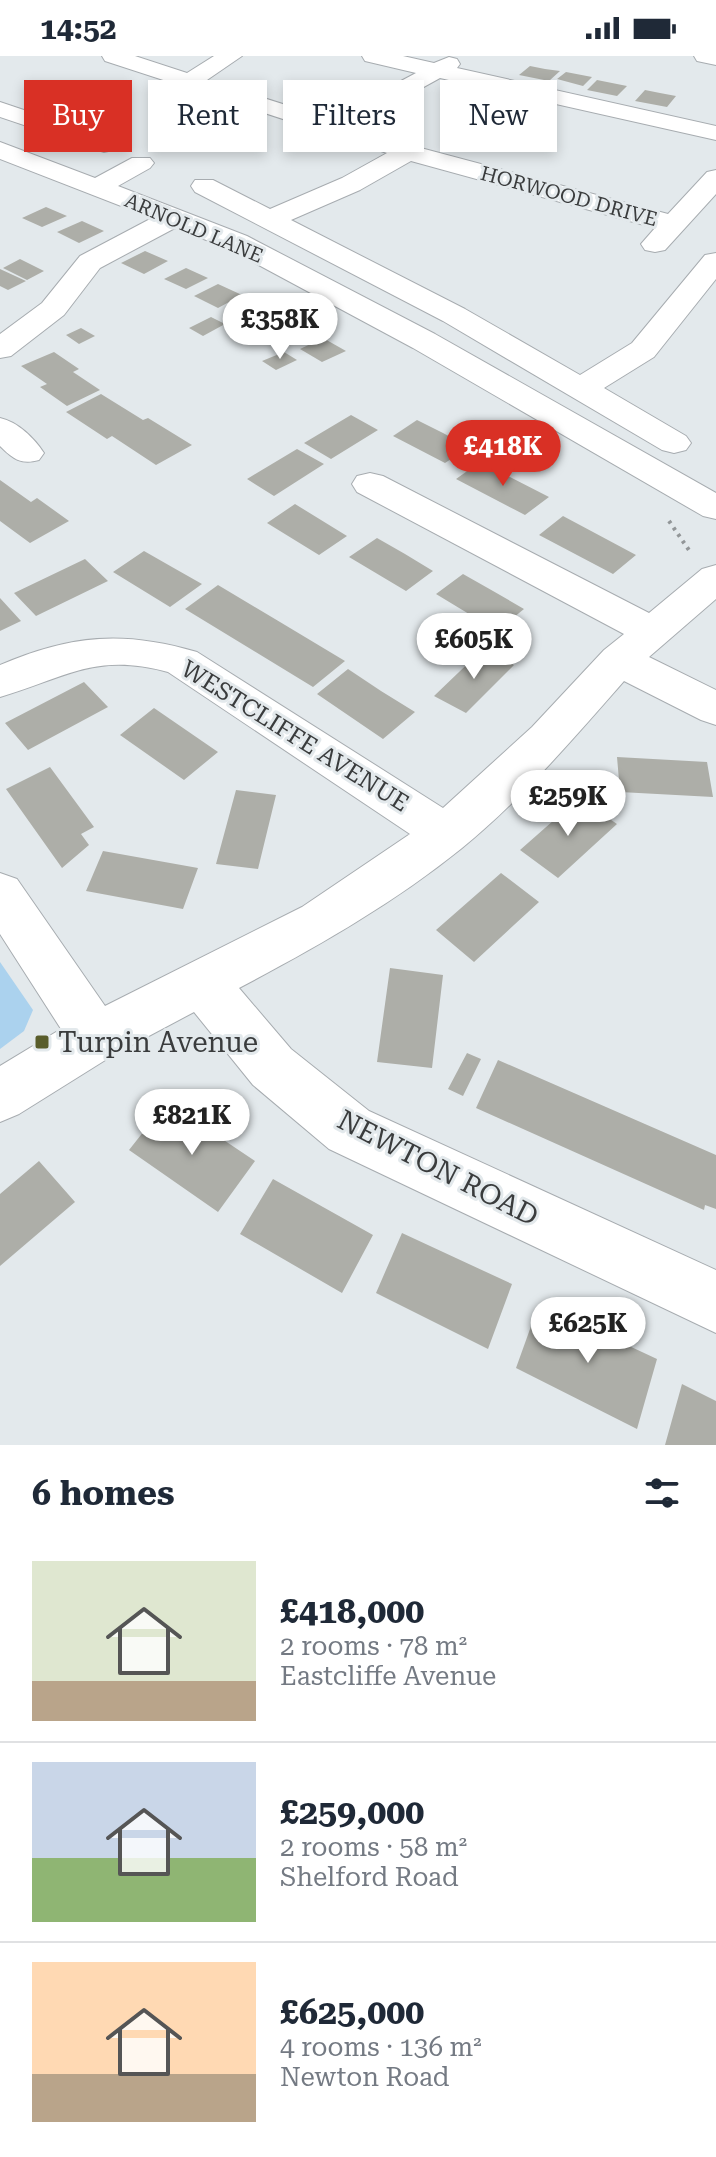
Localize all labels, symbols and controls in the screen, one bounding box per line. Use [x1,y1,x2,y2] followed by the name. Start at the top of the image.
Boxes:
[40,11,117,46] text: 14:52
[24,80,132,152] chip: Buy
[148,80,267,152] chip: Rent
[283,80,424,152] chip: Filters
[440,80,557,152] chip: New
[478,161,660,231] street label: HORWOOD DRIVE
[121,188,267,268] street label: ARNOLD LANE
[224,293,336,361] pin: £358K
[241,304,319,334] text: £358K
[447,420,559,488] pin: £418K
[464,431,542,461] text: £418K
[418,613,530,681] pin: £605K
[435,624,513,654] text: £605K
[176,655,414,817] street label: WESTCLIFFE AVENUE
[512,770,624,838] pin: £259K
[529,781,607,811] text: £259K
[58,1026,258,1059] place label: Turpin Avenue
[33,1033,51,1051] marker: Turpin Avenue
[136,1089,248,1157] pin: £821K
[153,1100,231,1130] text: £821K
[332,1103,544,1233] street label: NEWTON ROAD
[532,1297,644,1365] pin: £625K
[549,1308,627,1338] text: £625K
[640,1471,684,1515] icon: filters
[32,1473,175,1513] text: 6 homes
[280,1591,424,1631] text: £418,000
[96,1593,192,1689] icon: home
[280,1631,467,1661] text: 2 rooms · 78 m²
[280,1661,496,1691] text: Eastcliffe Avenue
[280,1792,424,1832] text: £259,000
[96,1794,192,1890] icon: home
[280,1832,467,1862] text: 2 rooms · 58 m²
[280,1862,459,1892] text: Shelford Road
[280,1992,424,2032] text: £625,000
[96,1994,192,2090] icon: home
[280,2032,482,2062] text: 4 rooms · 136 m²
[280,2062,449,2092] text: Newton Road

